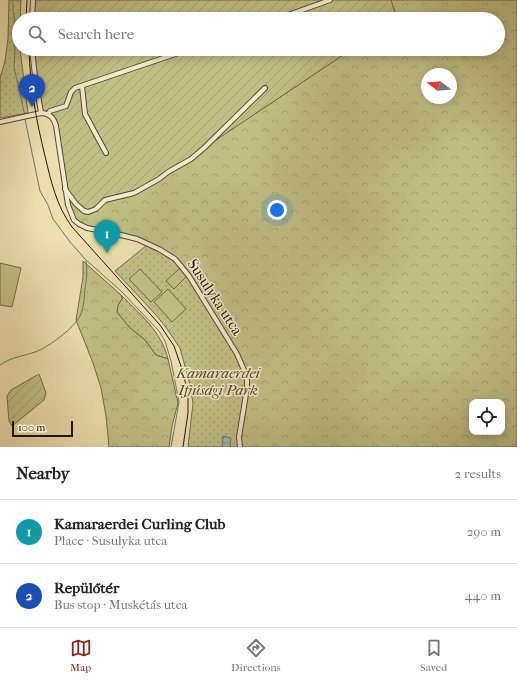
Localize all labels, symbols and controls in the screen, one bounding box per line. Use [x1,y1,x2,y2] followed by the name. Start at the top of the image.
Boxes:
[12,12,505,56] search box
[26,23,48,45] icon: search
[58,25,134,43] text: Search here
[421,68,457,104] north arrow
[19,74,45,107] pin: 2
[267,200,287,220] your location
[94,220,120,253] pin: 1
[184,256,247,339] street label: Susulyka utca
[175,364,261,399] park label: Kamaraerdei Ifjúsági Park
[469,399,505,435] map controls
[469,399,505,435] button: locate
[12,419,73,438] scale bar
[18,421,46,434] text: 100 m
[16,463,70,483] text: Nearby
[455,466,501,481] text: 2 results
[54,515,225,533] text: Kamaraerdei Curling Club
[27,524,31,539] text: 1
[467,524,501,539] text: 290 m
[54,533,167,548] text: Place · Susulyka utca
[54,579,119,597] text: Repülőtér
[26,588,32,603] text: 2
[465,588,501,603] text: 440 m
[54,597,187,612] text: Bus stop · Muskétás utca
[70,637,92,674] tab: Map
[231,637,281,674] tab: Directions
[420,637,447,674] tab: Saved

